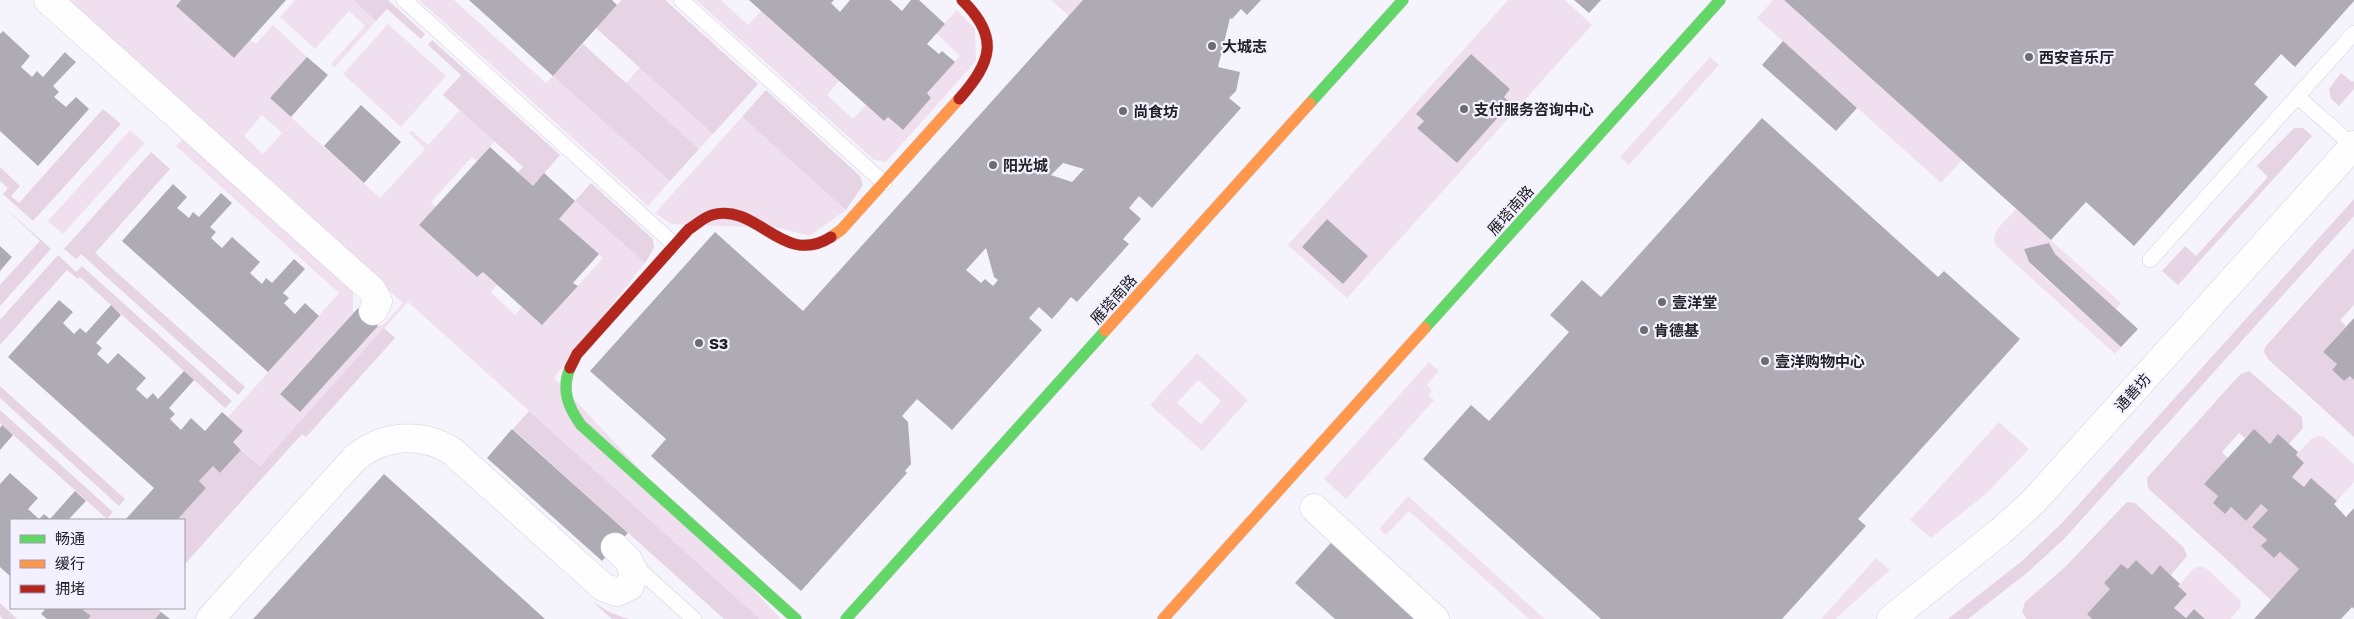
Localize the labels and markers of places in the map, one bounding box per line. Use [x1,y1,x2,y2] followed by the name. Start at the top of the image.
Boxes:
[1222,37,1267,55] place label: 大城志
[1206,40,1218,52] marker: 大城志
[2039,48,2114,66] place label: 西安音乐厅
[2023,51,2035,63] marker: 西安音乐厅
[1474,100,1594,118] place label: 支付服务咨询中心
[1133,102,1178,120] place label: 尚食坊
[1458,103,1470,115] marker: 支付服务咨询中心
[1117,105,1129,117] marker: 尚食坊
[1003,156,1048,174] place label: 阳光城
[987,159,999,171] marker: 阳光城
[1672,293,1717,311] place label: 壹洋堂
[1656,296,1668,308] marker: 壹洋堂
[1654,321,1699,339] place label: 肯德基
[1638,324,1650,336] marker: 肯德基
[709,334,728,352] place label: S3
[693,337,705,349] marker: S3
[1775,352,1865,370] place label: 壹洋购物中心
[1759,355,1771,367] marker: 壹洋购物中心

